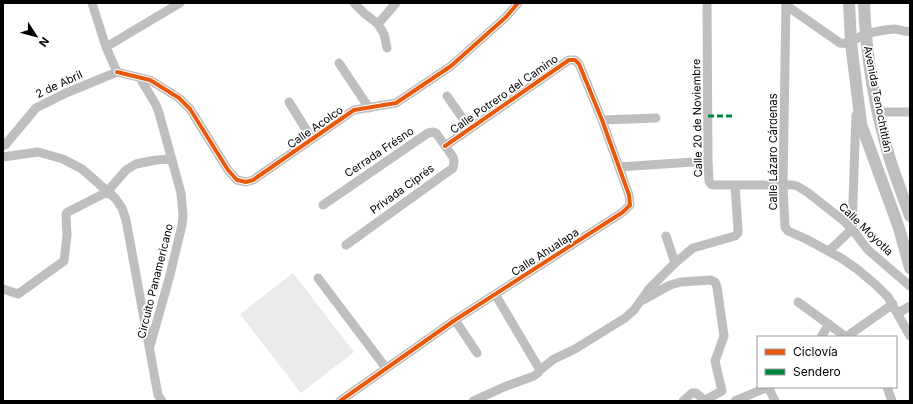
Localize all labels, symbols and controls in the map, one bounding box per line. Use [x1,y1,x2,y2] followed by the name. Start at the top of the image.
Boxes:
[16,16,56,56] north arrow
[36,34,52,49] text: N
[861,45,895,153] street label: Avenida Tenochtitlán
[447,51,561,137] street label: Calle Potrero del Camino
[689,59,705,177] street label: Calle 20 de Noviembre
[33,67,85,101] street label: 2 de Abril
[766,93,780,211] street label: Calle Lázaro Cárdenas
[284,102,346,151] street label: Calle Acolco
[342,123,417,180] street label: Cerrada Frésno
[367,161,437,217] street label: Privada Ciprés
[836,200,896,258] street label: Calle Moyotla
[134,222,176,340] street label: Circuito Panamericano
[509,225,581,279] street label: Calle Ahualapa
[757,336,897,388] legend
[793,344,838,359] text: Ciclovía
[793,364,841,379] text: Sendero

